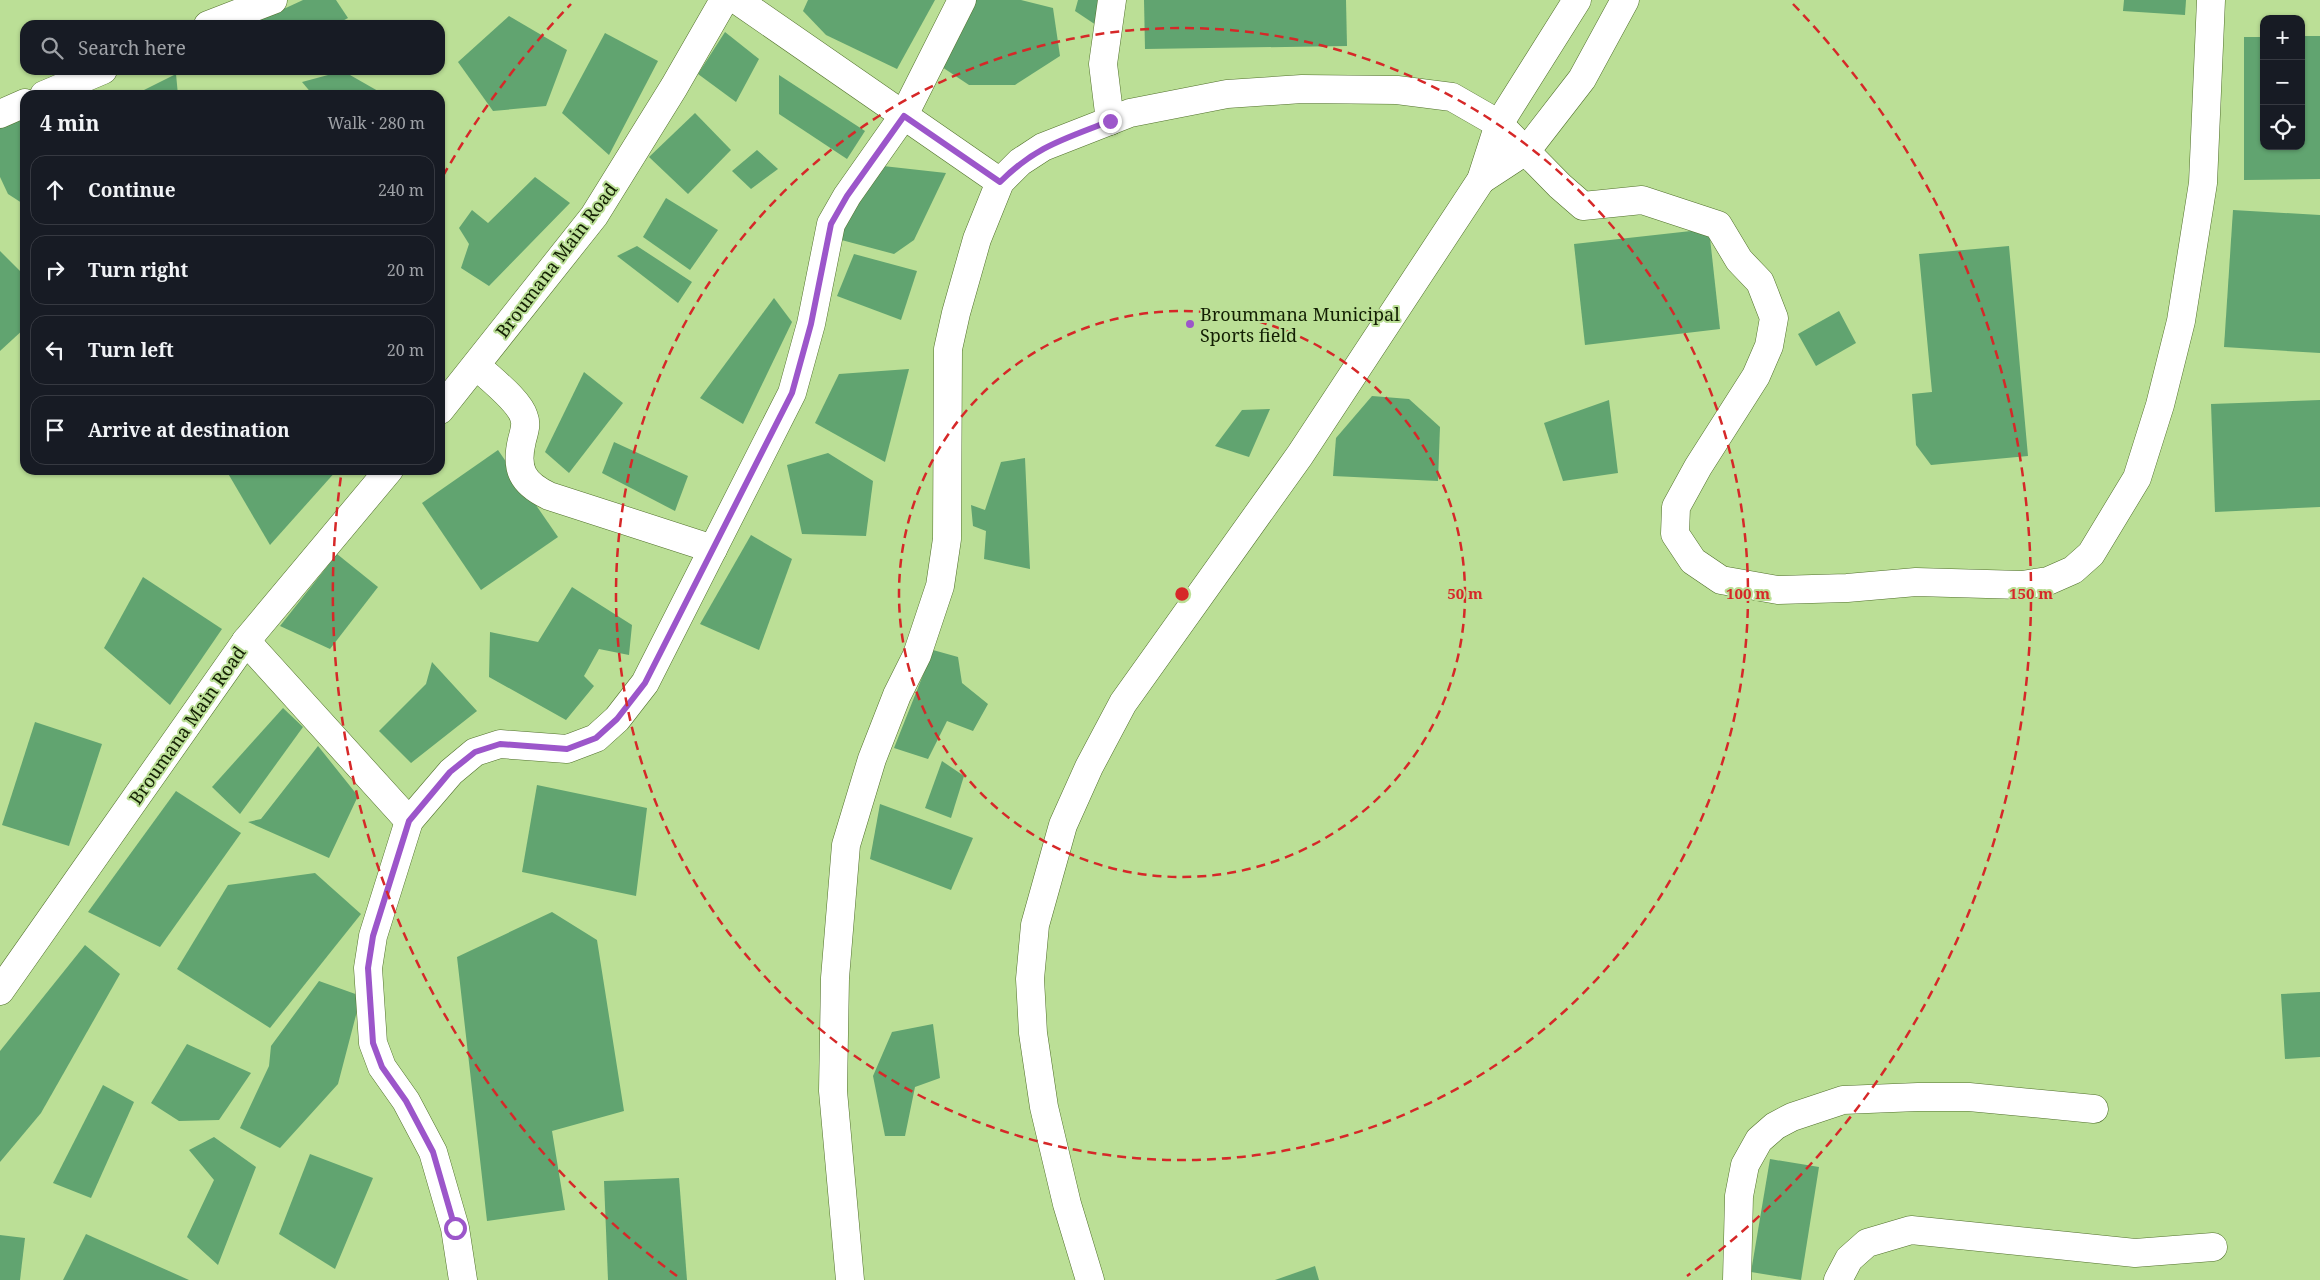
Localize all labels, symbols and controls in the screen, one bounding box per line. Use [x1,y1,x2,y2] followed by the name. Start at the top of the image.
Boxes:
[2260,15,2305,150] map controls
[2260,15,2305,60] button: +
[20,20,445,75] search box
[38,34,66,62] icon: search
[78,35,186,61] text: Search here
[2260,60,2305,105] button: −
[2260,105,2305,150] button: locate
[40,109,99,137] text: 4 min
[1099,110,1122,133] route end
[328,112,425,134] text: Walk · 280 m
[41,176,69,204] icon: ahead
[88,177,176,203] text: Continue
[490,178,622,342] street label: Broumana Main Road
[378,179,424,201] text: 240 m
[41,256,69,284] icon: right
[88,257,188,283] text: Turn right
[387,259,424,281] text: 20 m
[1200,302,1400,347] place label: Broummana Municipal Sports field
[1184,318,1196,330] marker: Broummana Municipal Sports field
[41,336,69,364] icon: left
[88,337,174,363] text: Turn left
[387,339,424,361] text: 20 m
[41,416,69,444] icon: arrive
[88,417,290,443] text: Arrive at destination
[1447,583,1483,603] text: 50 m
[1726,583,1770,603] text: 100 m
[2009,583,2053,603] text: 150 m
[1173,585,1191,603] centre of rings
[123,641,251,809] street label: Broumana Main Road
[444,1217,467,1240] route start

